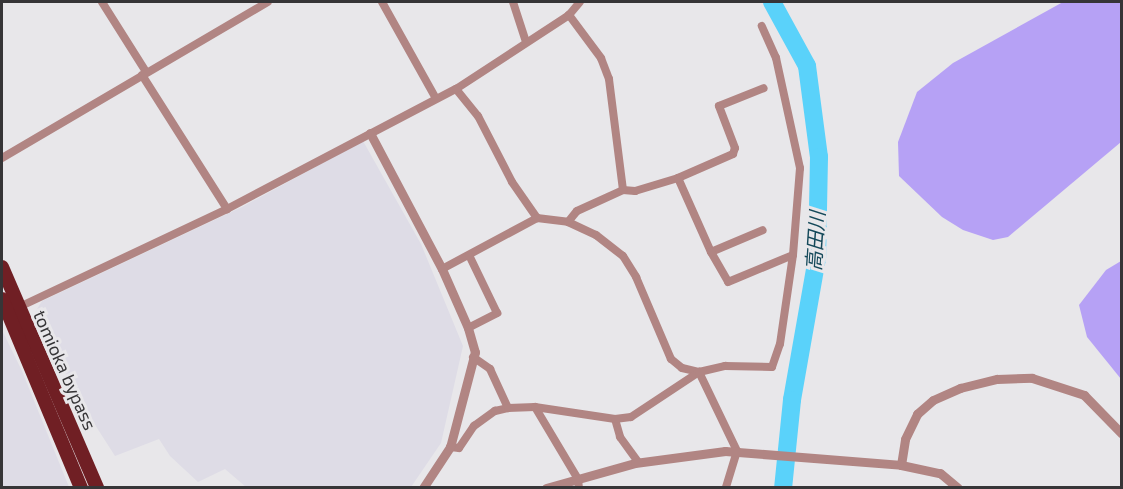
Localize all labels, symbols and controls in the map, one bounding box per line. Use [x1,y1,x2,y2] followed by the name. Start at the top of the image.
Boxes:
[801,210,829,272] water label: 高田川
[29,307,101,433] street label: tomioka bypass

